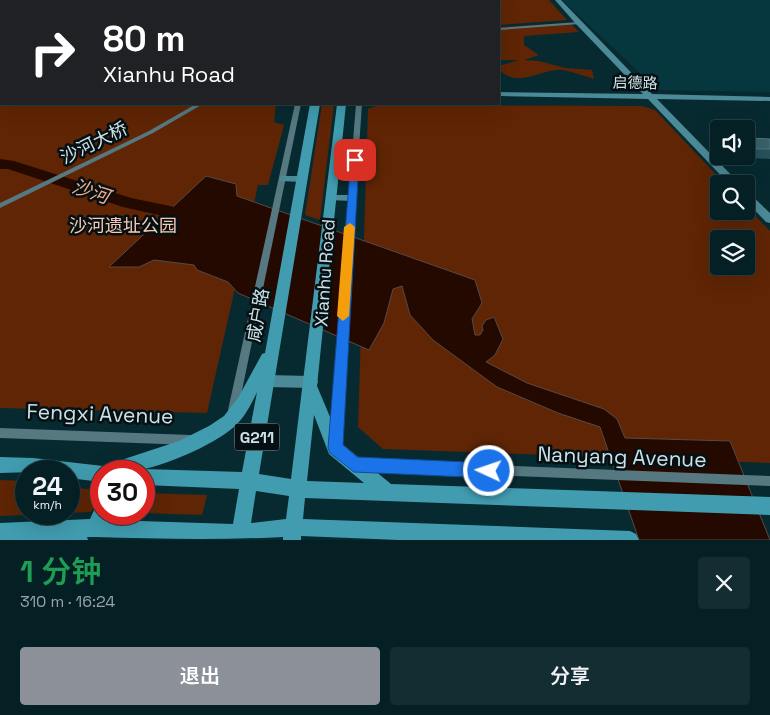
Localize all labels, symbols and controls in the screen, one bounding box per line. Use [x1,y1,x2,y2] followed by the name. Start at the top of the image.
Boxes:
[103,17,185,61] text: 80 m
[20,20,85,85] icon: right
[103,60,235,88] text: Xianhu Road
[612,73,658,92] street label: 启德路
[56,116,131,169] street label: 沙河大桥
[710,120,755,275] map controls
[710,120,755,165] button: sound
[334,139,376,181] pin
[341,146,369,174] icon: arrive
[69,174,117,210] water label: 沙河
[710,175,755,220] button: search
[69,214,177,237] park label: 沙河遗址公园
[309,218,340,328] street label: Xianhu Road
[710,230,755,275] button: layers
[241,286,274,343] street label: 咸户路
[26,397,174,430] street label: Fengxi Avenue
[234,424,280,451] road number: G211
[537,440,707,473] street label: Nanyang Avenue
[462,444,514,496] position arrow
[90,460,155,525] speed limit sign: 30
[32,470,63,502] text: 24
[33,497,62,513] text: km/h
[20,552,101,591] text: 1 分钟
[698,557,750,609] button: close
[20,591,115,612] text: 310 m · 16:24
[20,647,380,705] button: 退出
[390,647,750,705] button: 分享

